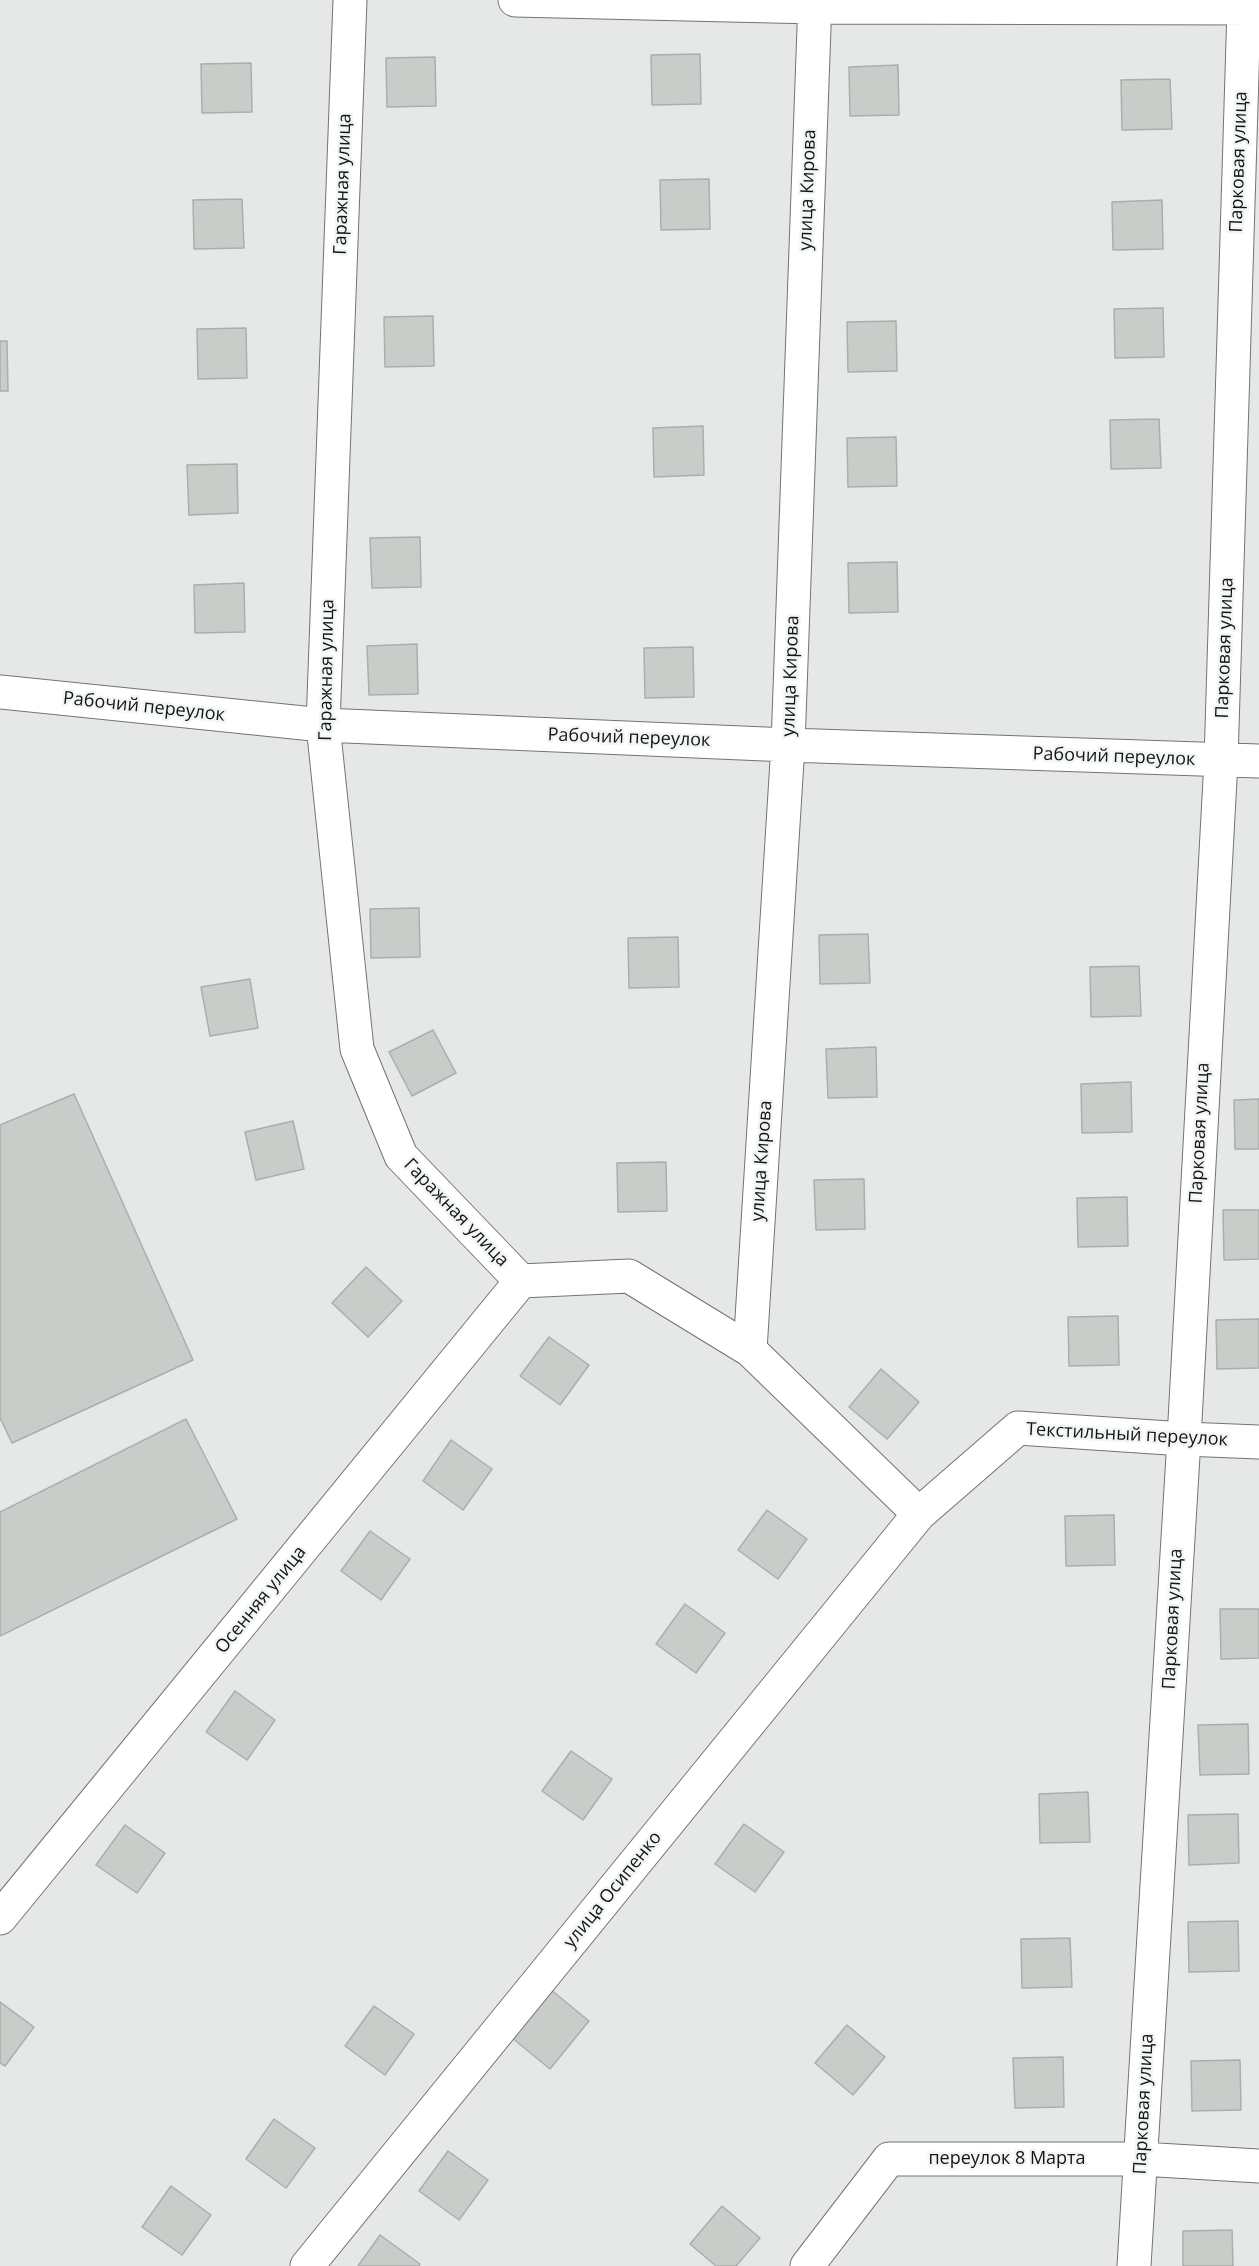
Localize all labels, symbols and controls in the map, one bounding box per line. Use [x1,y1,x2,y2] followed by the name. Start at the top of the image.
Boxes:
[1226,91,1252,233] street label: Парковая улица
[330,113,356,255] street label: Гаражная улица
[795,129,821,251] street label: улица Кирова
[1212,577,1238,719] street label: Парковая улица
[315,599,339,741] street label: Гаражная улица
[778,615,804,737] street label: улица Кирова
[62,688,226,726] street label: Рабочий переулок
[547,724,711,752] street label: Рабочий переулок
[1032,743,1196,771] street label: Рабочий переулок
[1186,1062,1214,1204] street label: Парковая улица
[747,1100,777,1222] street label: улица Кирова
[399,1155,513,1271] street label: Гаражная улица
[1026,1419,1228,1451] street label: Текстильный переулок
[211,1542,311,1658] street label: Осенняя улица
[1159,1548,1187,1690] street label: Парковая улица
[559,1827,667,1953] street label: улица Осипенко
[1130,2033,1158,2175] street label: Парковая улица
[928,2148,1086,2170] street label: переулок 8 Марта

